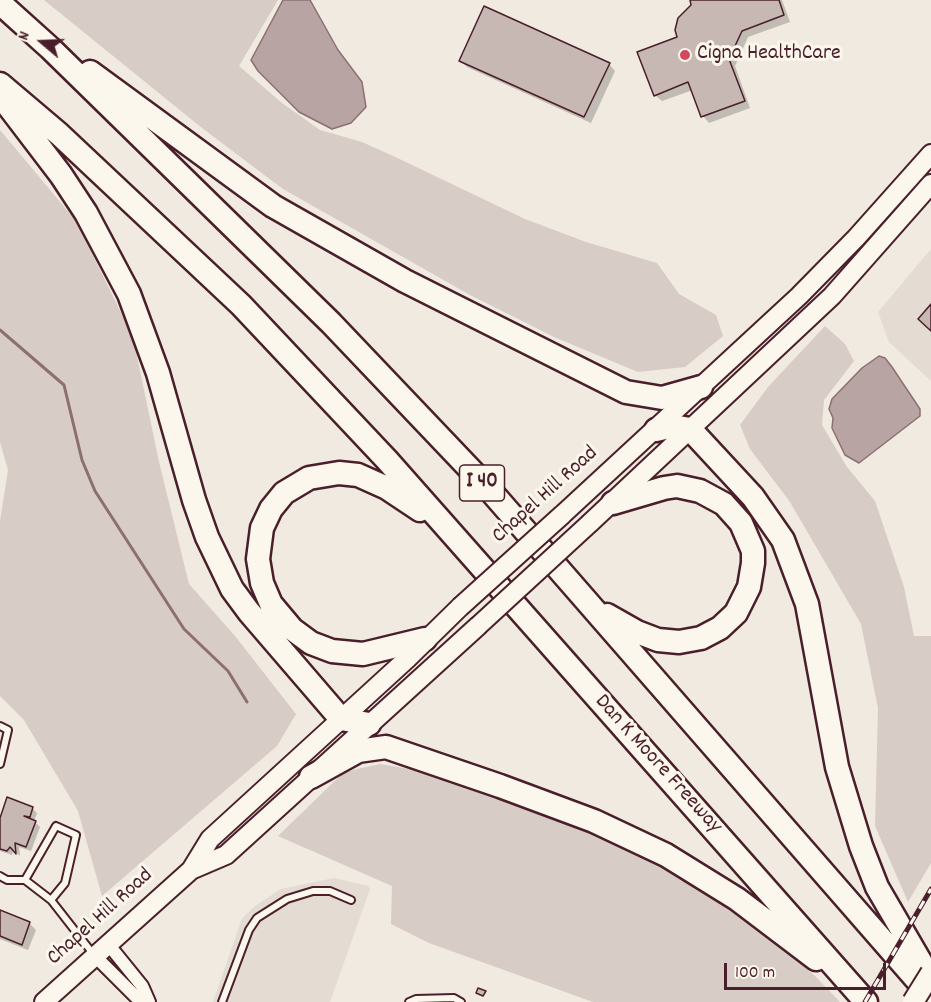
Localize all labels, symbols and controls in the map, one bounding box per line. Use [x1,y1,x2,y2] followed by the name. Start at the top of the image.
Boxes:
[12,12,72,72] north arrow
[12,28,37,43] text: N
[697,42,841,68] place label: Cigna HealthCare
[678,48,692,62] marker: Cigna HealthCare
[488,442,604,550] street label: Chapel Hill Road
[460,465,504,501] road number: I 40
[588,690,726,840] street label: Dan K Moore Freeway
[43,864,159,972] street label: Chapel Hill Road
[727,951,889,989] scale bar
[735,961,775,986] text: 100 m

